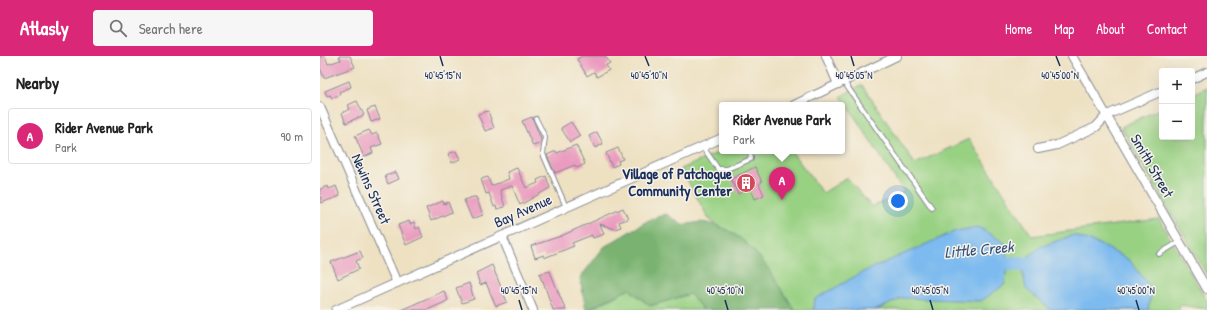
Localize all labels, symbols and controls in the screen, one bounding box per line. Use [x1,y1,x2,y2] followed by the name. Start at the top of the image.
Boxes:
[93,10,373,46] search box
[20,15,69,41] text: Atlasly
[107,17,129,39] icon: search
[139,18,203,39] text: Search here
[1005,19,1032,38] text: Home
[1054,19,1074,38] text: Map
[1096,19,1125,38] text: About
[1147,19,1187,38] text: Contact
[1159,68,1195,140] map controls
[1159,68,1195,104] button: +
[425,69,461,82] text: 40°45'15"N
[631,69,667,82] text: 40°45'10"N
[835,69,873,82] text: 40°45'05"N
[1041,69,1079,82] text: 40°45'00"N
[16,71,59,94] text: Nearby
[719,102,845,154] popup
[1159,104,1195,140] button: −
[733,109,831,130] text: Rider Avenue Park
[55,117,153,138] text: Rider Avenue Park
[27,127,33,145] text: A
[281,127,303,145] text: 90 m
[733,130,755,148] text: Park
[1126,130,1180,202] street label: Smith Street
[55,138,77,156] text: Park
[347,150,397,228] street label: Newins Street
[622,163,732,202] place label: Village of Patchogue Community Center
[769,167,795,200] pin: A
[735,172,757,194] building icon: Village of Patchogue Community Center
[491,188,555,233] street label: Bay Avenue
[888,191,908,211] your location
[944,235,1016,263] water label: Little Creek
[501,284,537,297] text: 40°45'15"N
[707,284,743,297] text: 40°45'10"N
[911,284,949,297] text: 40°45'05"N
[1117,284,1155,297] text: 40°45'00"N

